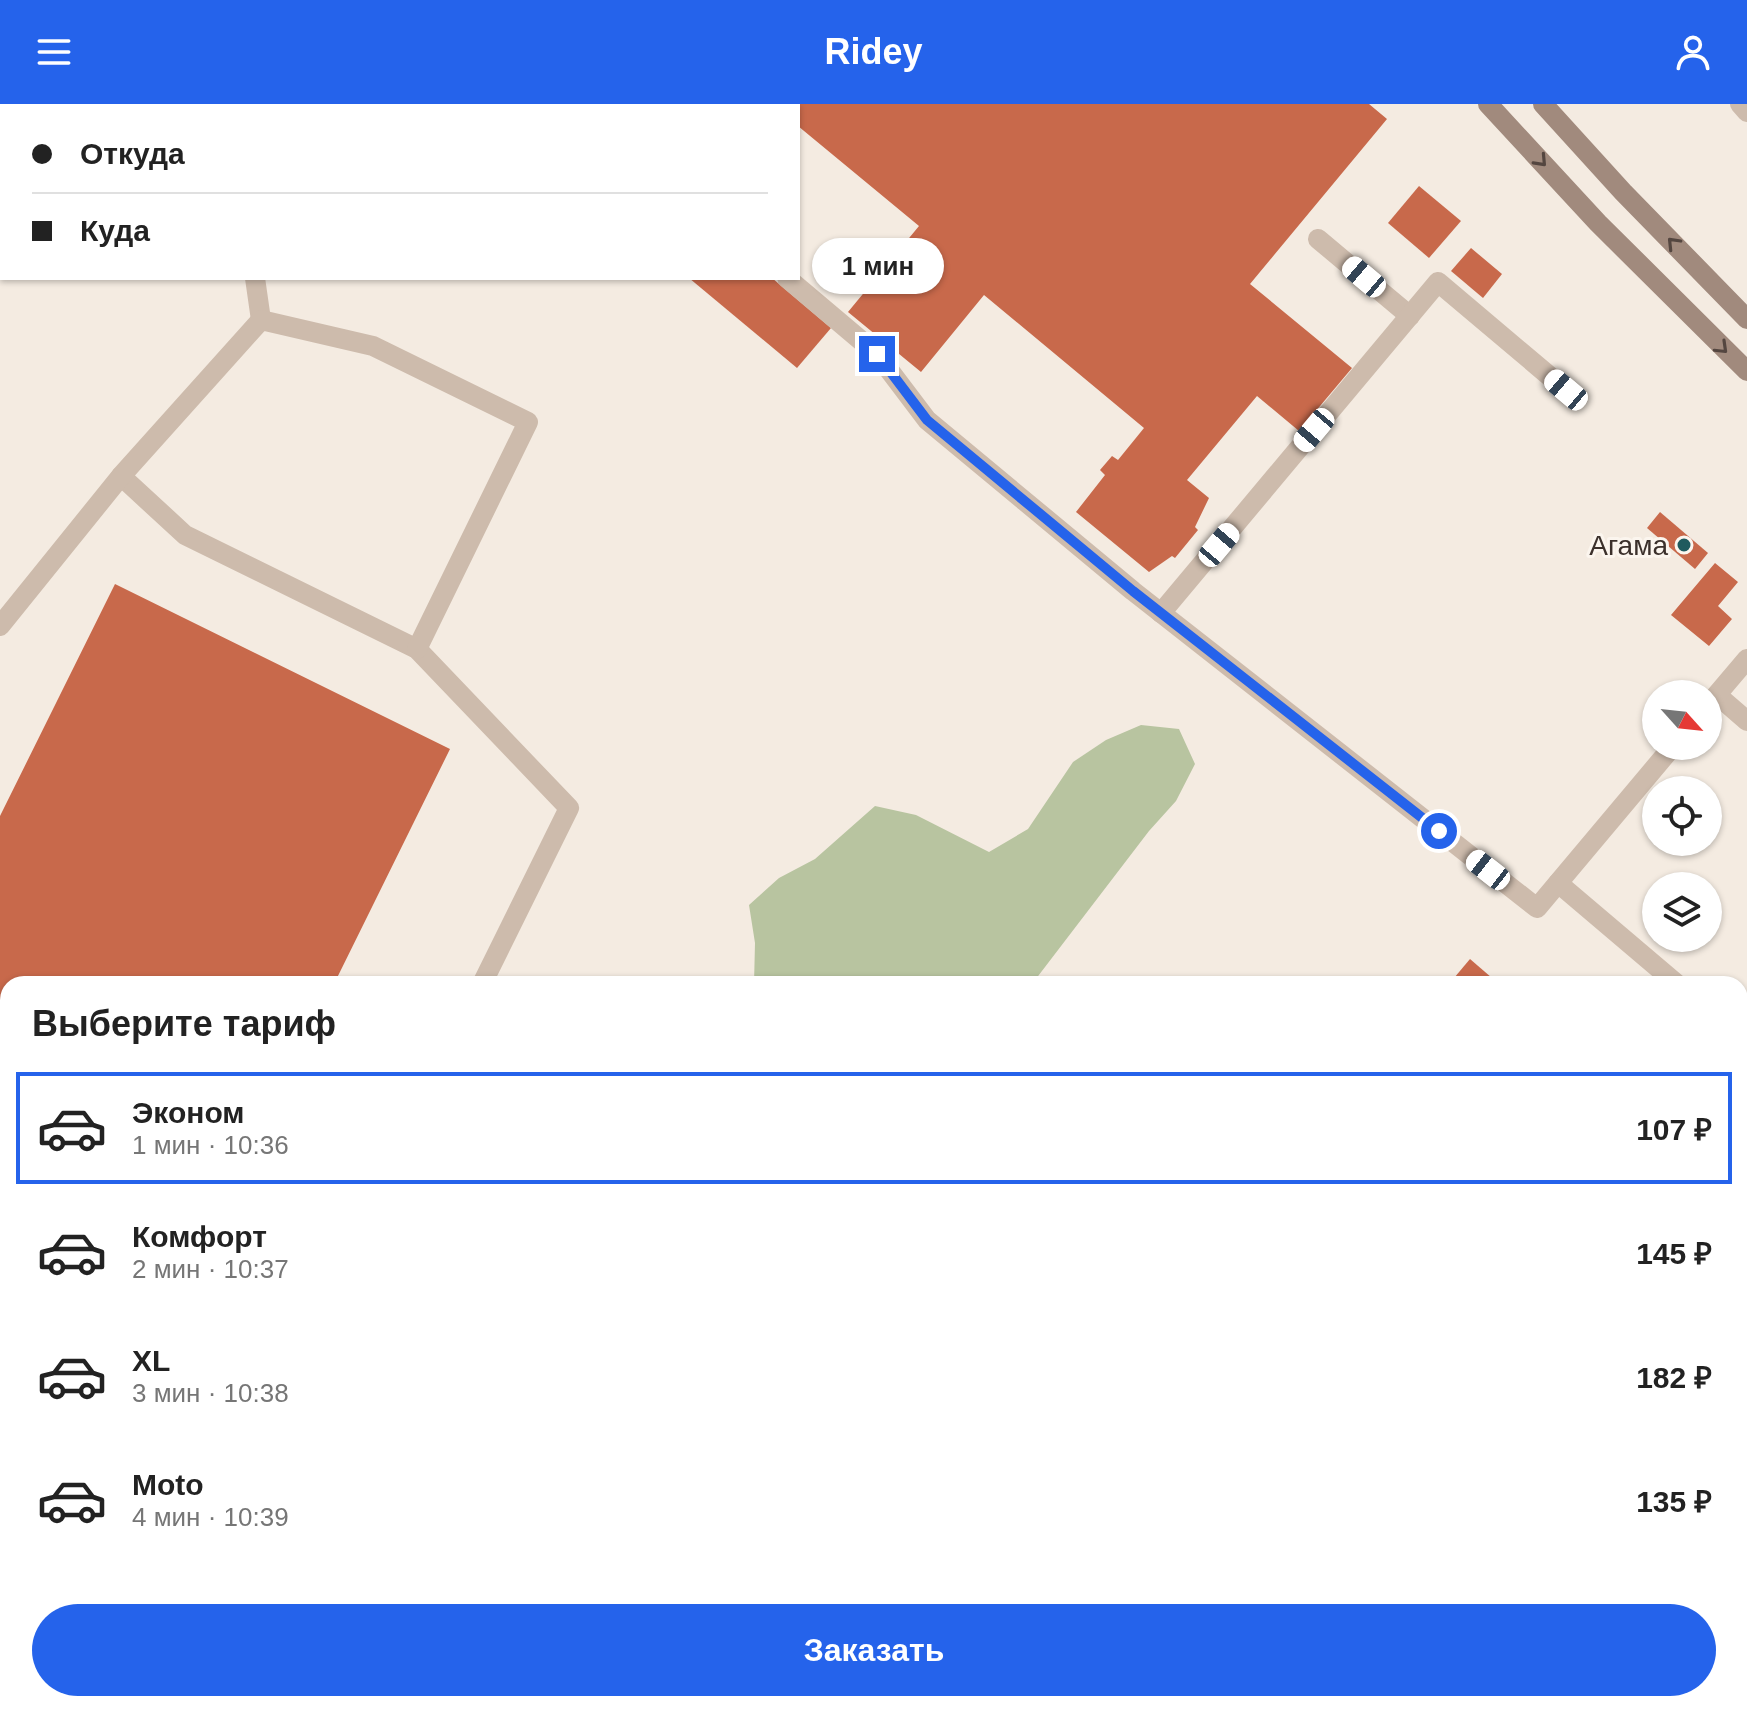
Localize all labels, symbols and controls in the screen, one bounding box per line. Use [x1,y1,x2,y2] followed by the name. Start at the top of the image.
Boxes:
[32,30,76,74] icon: menu
[1671,30,1715,74] icon: person
[824,31,923,72] text: Ridey
[80,137,185,170] text: Откуда
[1531,152,1545,167] one-way arrow
[80,214,150,247] text: Куда
[811,238,943,294] callout: 1 мин
[1668,238,1682,252] one-way arrow
[842,251,914,281] text: 1 мин
[1338,252,1390,302] car
[859,336,895,372] route end
[1713,338,1727,353] one-way arrow
[1540,365,1592,415] car
[1289,404,1339,456] car
[1194,519,1244,571] car
[1589,530,1668,561] place label: Агама
[1675,536,1693,554] marker: Агама
[1642,680,1722,760] north arrow
[1642,680,1722,952] map controls
[1642,776,1722,856] button: locate
[1421,813,1457,849] route start
[1462,846,1514,894] car
[1642,872,1722,952] button: layers
[32,1003,336,1044] text: Выберите тариф
[36,1092,108,1164] icon: car
[132,1096,245,1129] text: Эконом
[1636,1113,1712,1146] text: 107 ₽
[132,1130,289,1160] text: 1 мин · 10:36
[36,1216,108,1288] icon: car
[132,1220,267,1253] text: Комфорт
[1636,1237,1712,1270] text: 145 ₽
[132,1254,289,1284] text: 2 мин · 10:37
[36,1340,108,1412] icon: car
[132,1344,170,1377] text: XL
[1636,1361,1712,1394] text: 182 ₽
[132,1378,289,1408] text: 3 мин · 10:38
[36,1464,108,1536] icon: car
[132,1468,204,1501] text: Moto
[1636,1485,1712,1518] text: 135 ₽
[132,1502,289,1532] text: 4 мин · 10:39
[32,1604,1716,1696] button: Заказать

